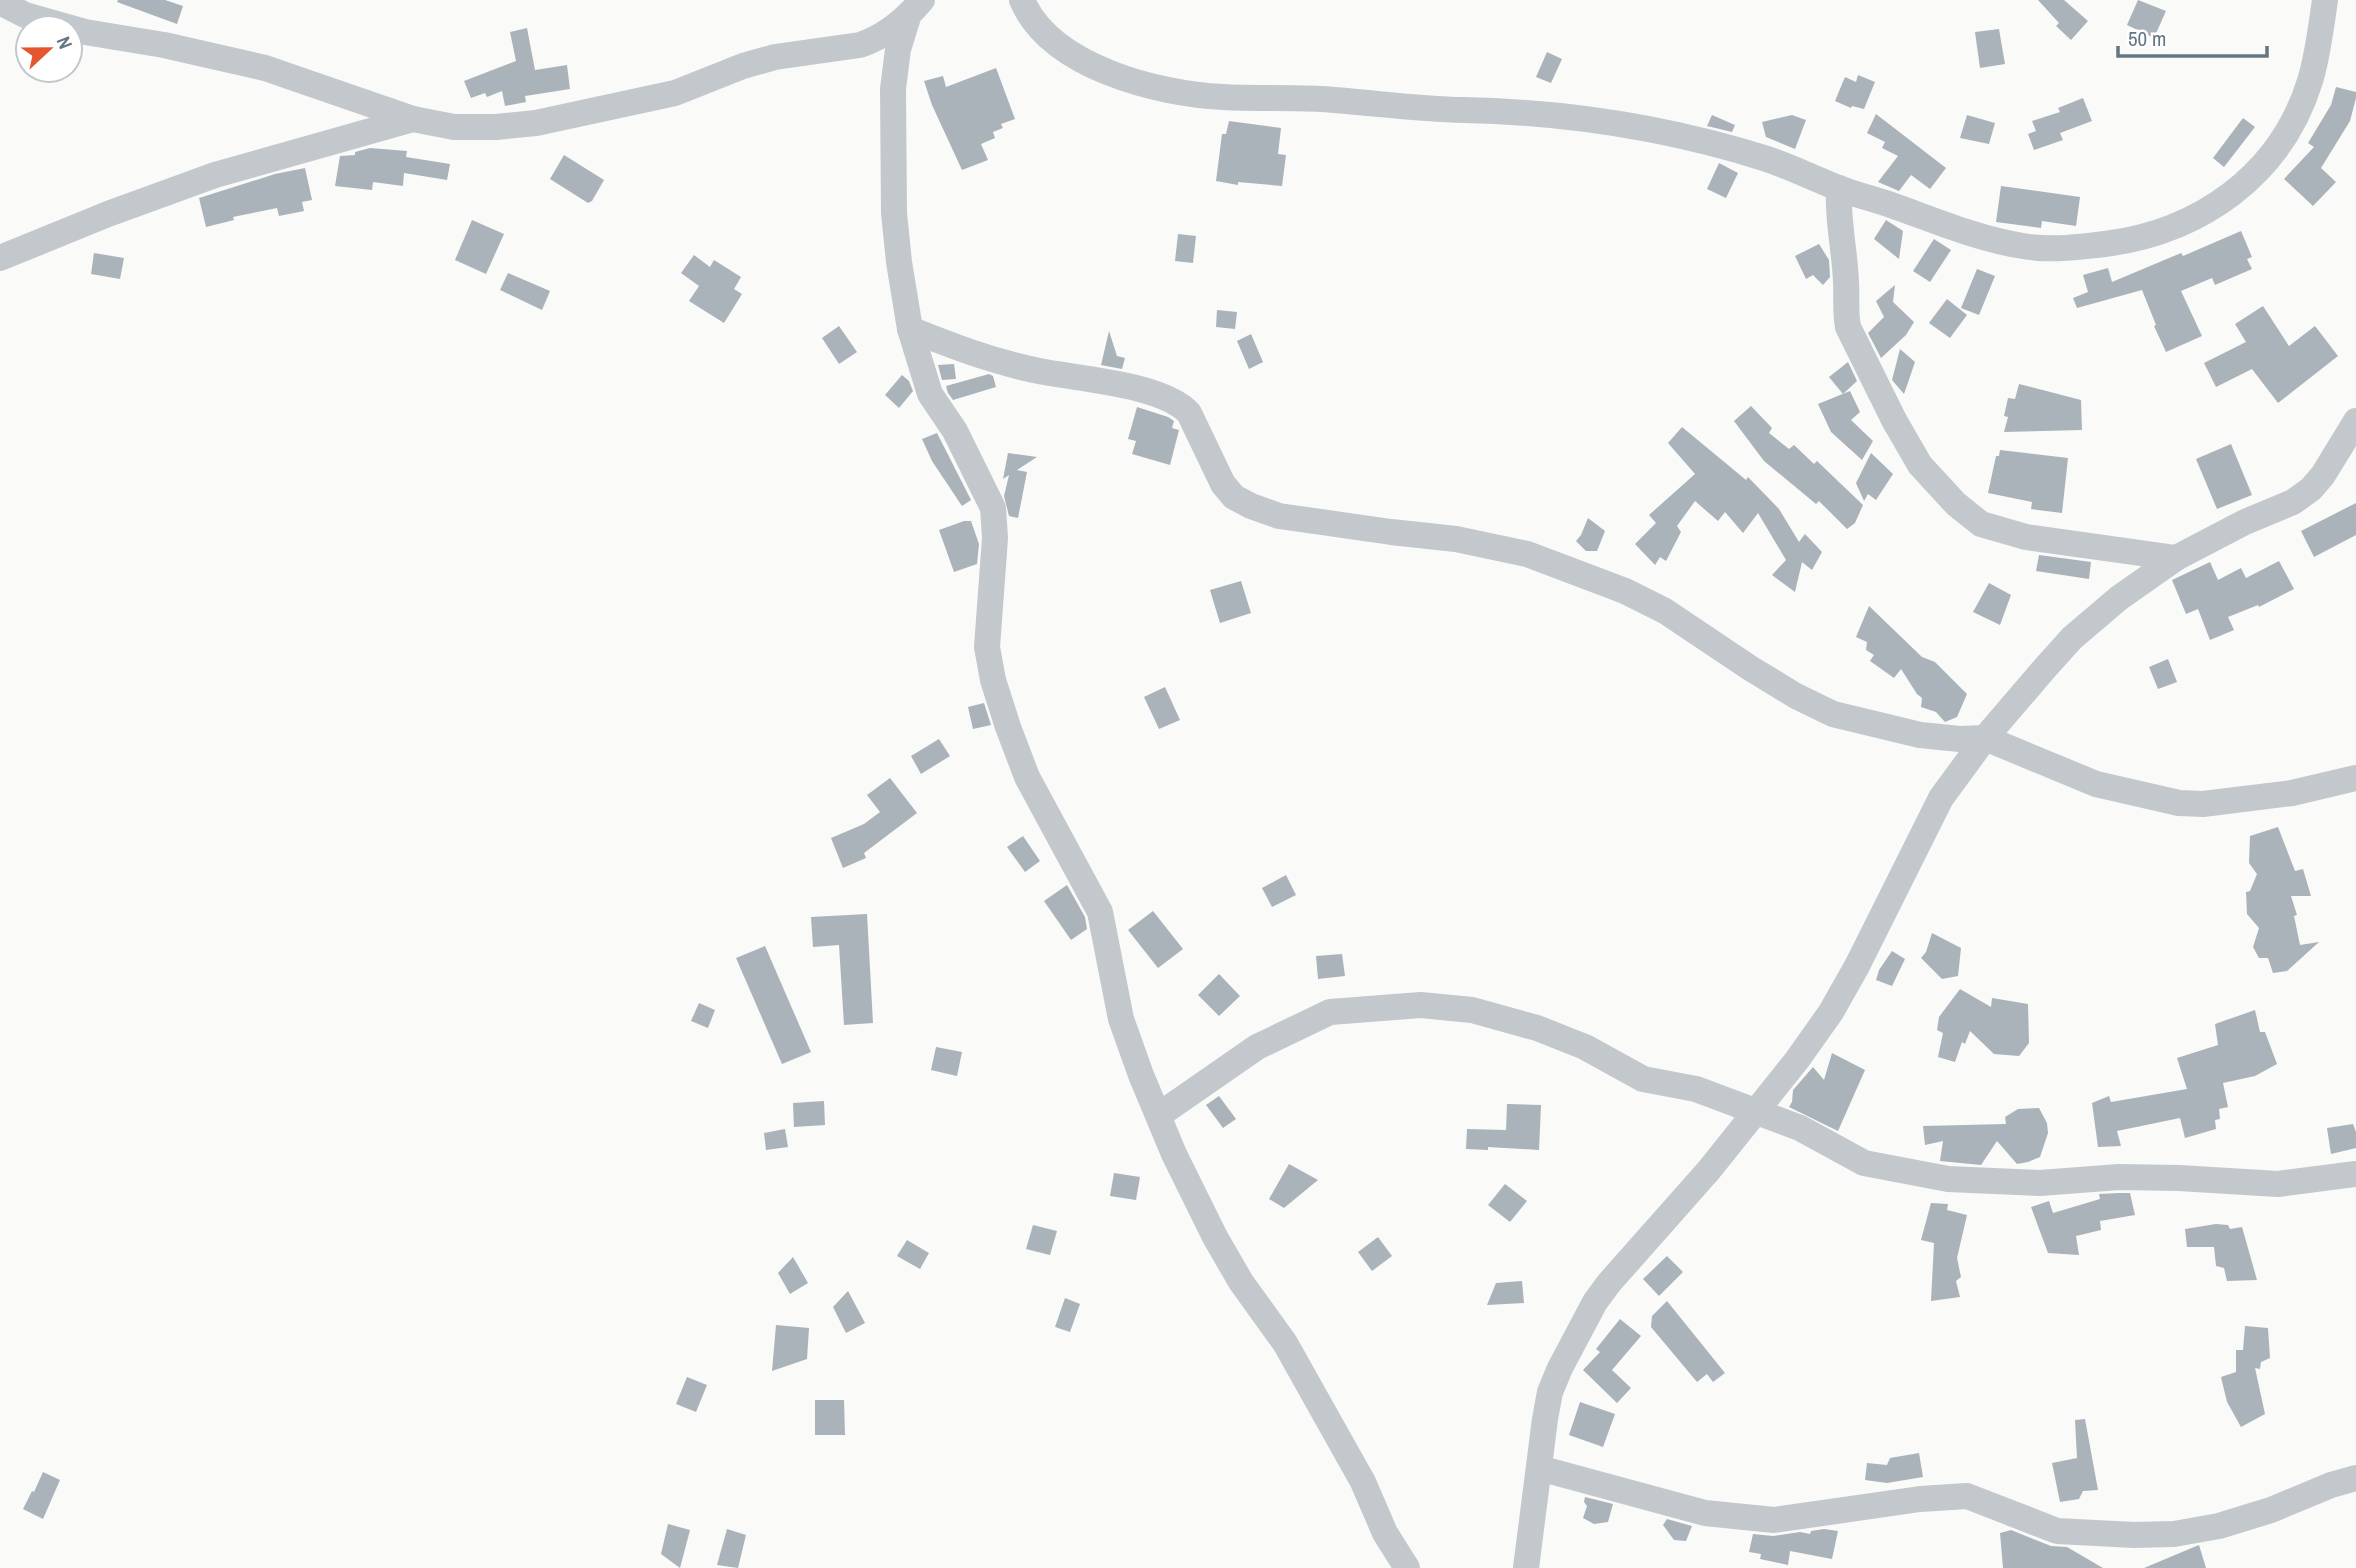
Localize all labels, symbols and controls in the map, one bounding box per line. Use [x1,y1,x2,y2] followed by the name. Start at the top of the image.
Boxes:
[14,14,84,84] north arrow
[2118,14,2267,58] scale bar
[2128,24,2166,53] text: 50 m
[51,33,79,53] text: N

